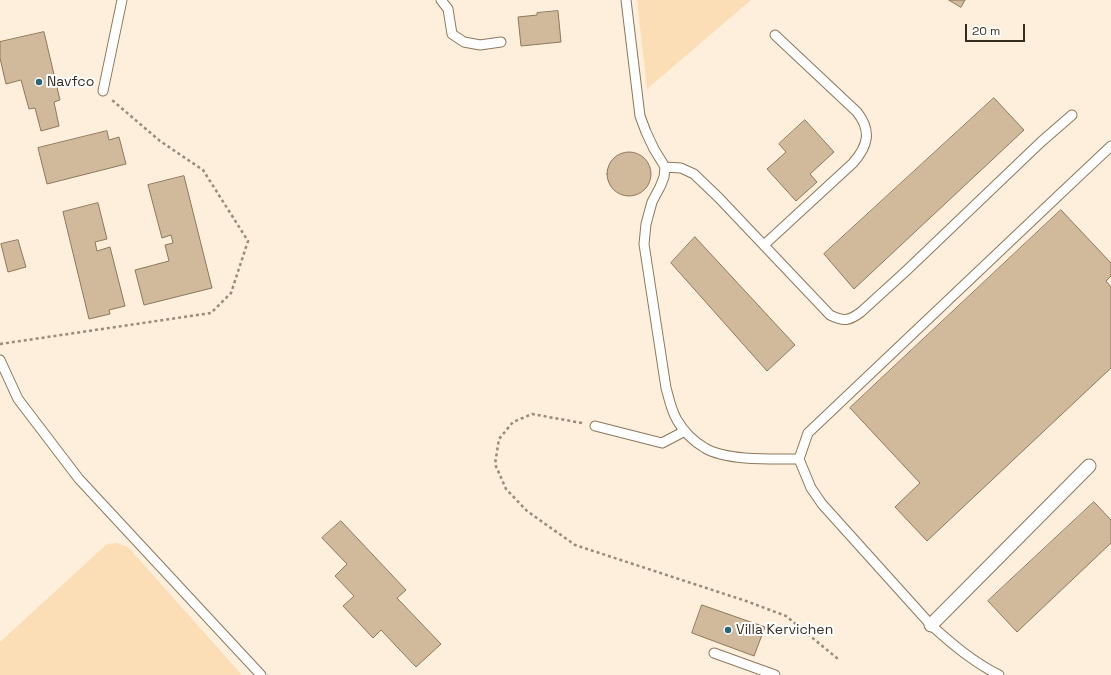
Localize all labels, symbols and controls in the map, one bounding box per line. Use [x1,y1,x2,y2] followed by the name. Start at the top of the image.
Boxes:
[967,16,1027,42] scale bar
[972,23,1000,39] text: 20 m
[47,74,94,90] place label: Navfco
[34,77,44,87] marker: Navfco
[736,622,833,638] place label: Villa Kervichen
[723,625,733,635] marker: Villa Kervichen

